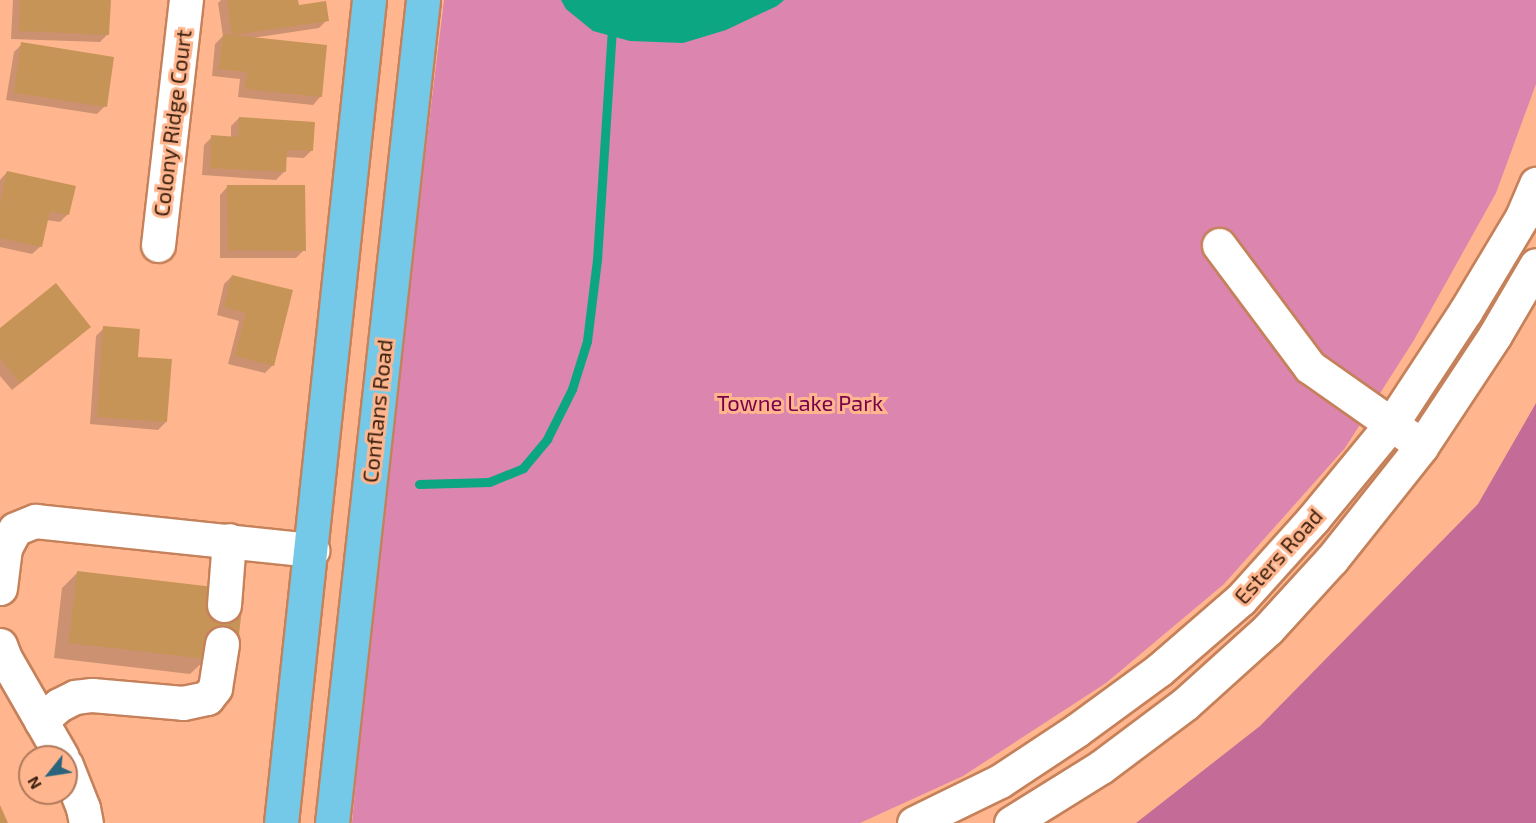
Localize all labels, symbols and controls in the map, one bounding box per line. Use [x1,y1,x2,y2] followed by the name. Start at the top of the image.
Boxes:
[147,28,197,218] street label: Colony Ridge Court
[356,338,398,484] street label: Conflans Road
[717,390,883,416] park label: Towne Lake Park
[1228,503,1328,609] street label: Esters Road
[18,745,78,805] north arrow
[23,773,45,793] text: N

